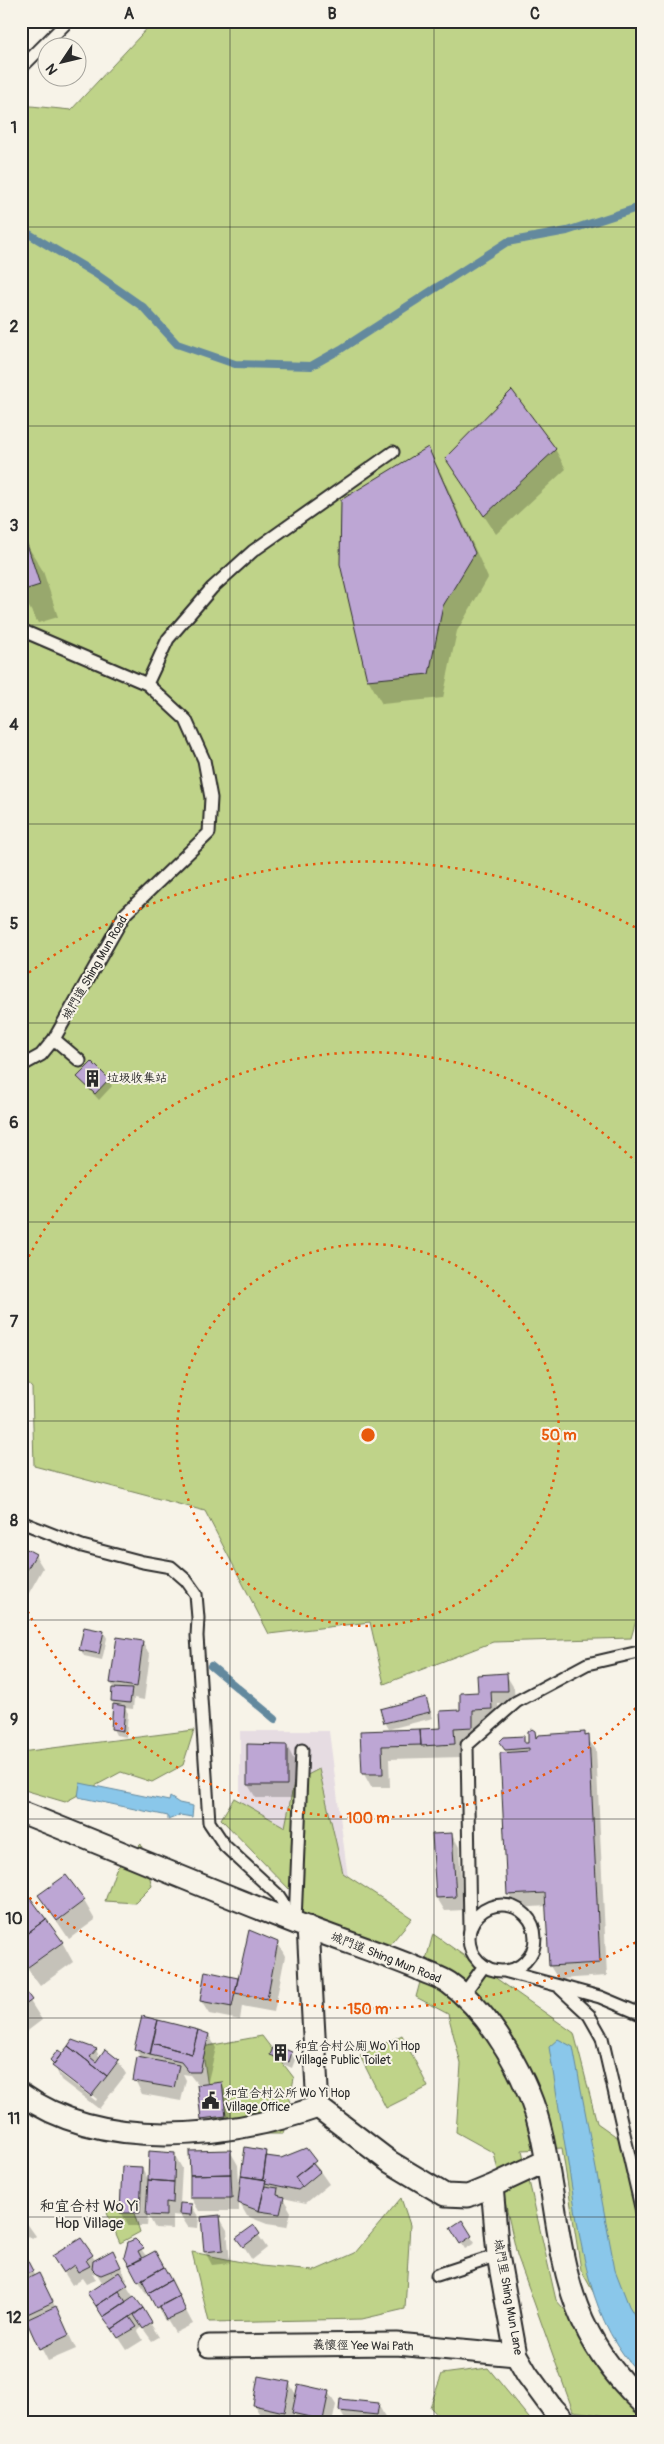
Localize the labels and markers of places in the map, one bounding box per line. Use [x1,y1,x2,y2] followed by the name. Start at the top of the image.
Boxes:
[83,1068,103,1088] building icon: 垃圾收集站
[107,1071,167,1086] place label: 垃圾收集站
[359,1426,377,1444] centre of rings
[295,2039,421,2068] place label: 和宜合村公廁 Wo Yi Hop Village Public Toilet
[271,2043,291,2063] building icon: 和宜合村公廁 Wo Yi Hop Village Public Toilet
[225,2086,351,2115] place label: 和宜合村公所 Wo Yi Hop Village Office
[201,2090,221,2110] public building icon: 和宜合村公所 Wo Yi Hop Village Office

